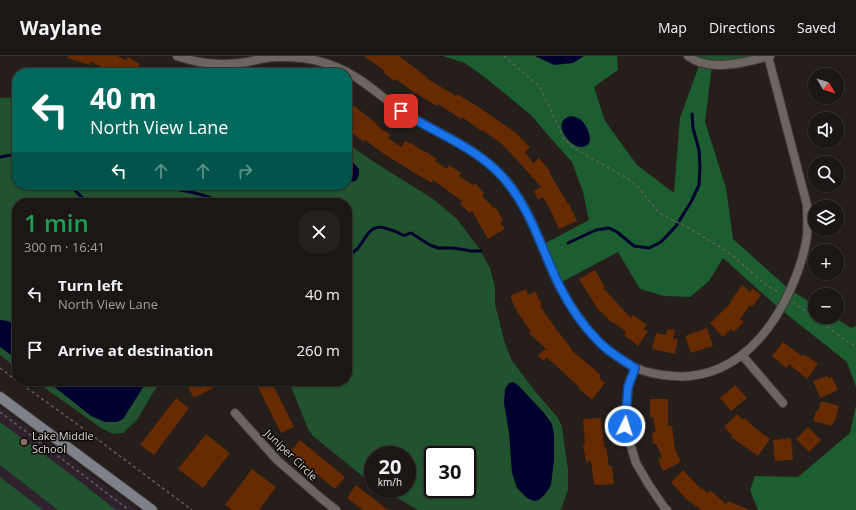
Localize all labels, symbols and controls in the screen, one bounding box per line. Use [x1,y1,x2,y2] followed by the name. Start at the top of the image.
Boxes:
[20,15,102,41] text: Waylane
[658,18,687,37] text: Map
[709,18,775,37] text: Directions
[797,18,836,37] text: Saved
[808,68,844,104] north arrow
[808,68,844,324] map controls
[90,79,157,117] text: 40 m
[24,84,76,136] icon: left
[384,94,418,128] pin
[390,100,412,122] icon: arrive
[808,112,844,148] button: sound
[90,115,228,139] text: North View Lane
[808,156,844,192] button: search
[108,160,130,182] icon: left
[150,160,172,182] icon: ahead
[192,160,214,182] icon: ahead
[234,160,256,182] icon: right
[808,200,844,236] button: layers
[24,206,89,239] text: 1 min
[298,211,340,253] button: close
[24,238,105,256] text: 300 m · 16:41
[808,244,844,280] button: +
[58,275,123,295] text: Turn left
[24,283,46,305] icon: left
[305,284,340,304] text: 40 m
[808,288,844,324] button: −
[58,295,158,313] text: North View Lane
[24,339,46,361] icon: arrive
[58,340,213,360] text: Arrive at destination
[296,340,340,360] text: 260 m
[604,405,646,447] position arrow
[261,425,321,484] street label: Juniper Circle
[32,428,94,456] place label: Lake Middle School
[19,437,29,447] marker: Lake Middle School
[424,446,476,498] speed limit sign: 30
[379,453,401,480] text: 20
[378,475,402,489] text: km/h

